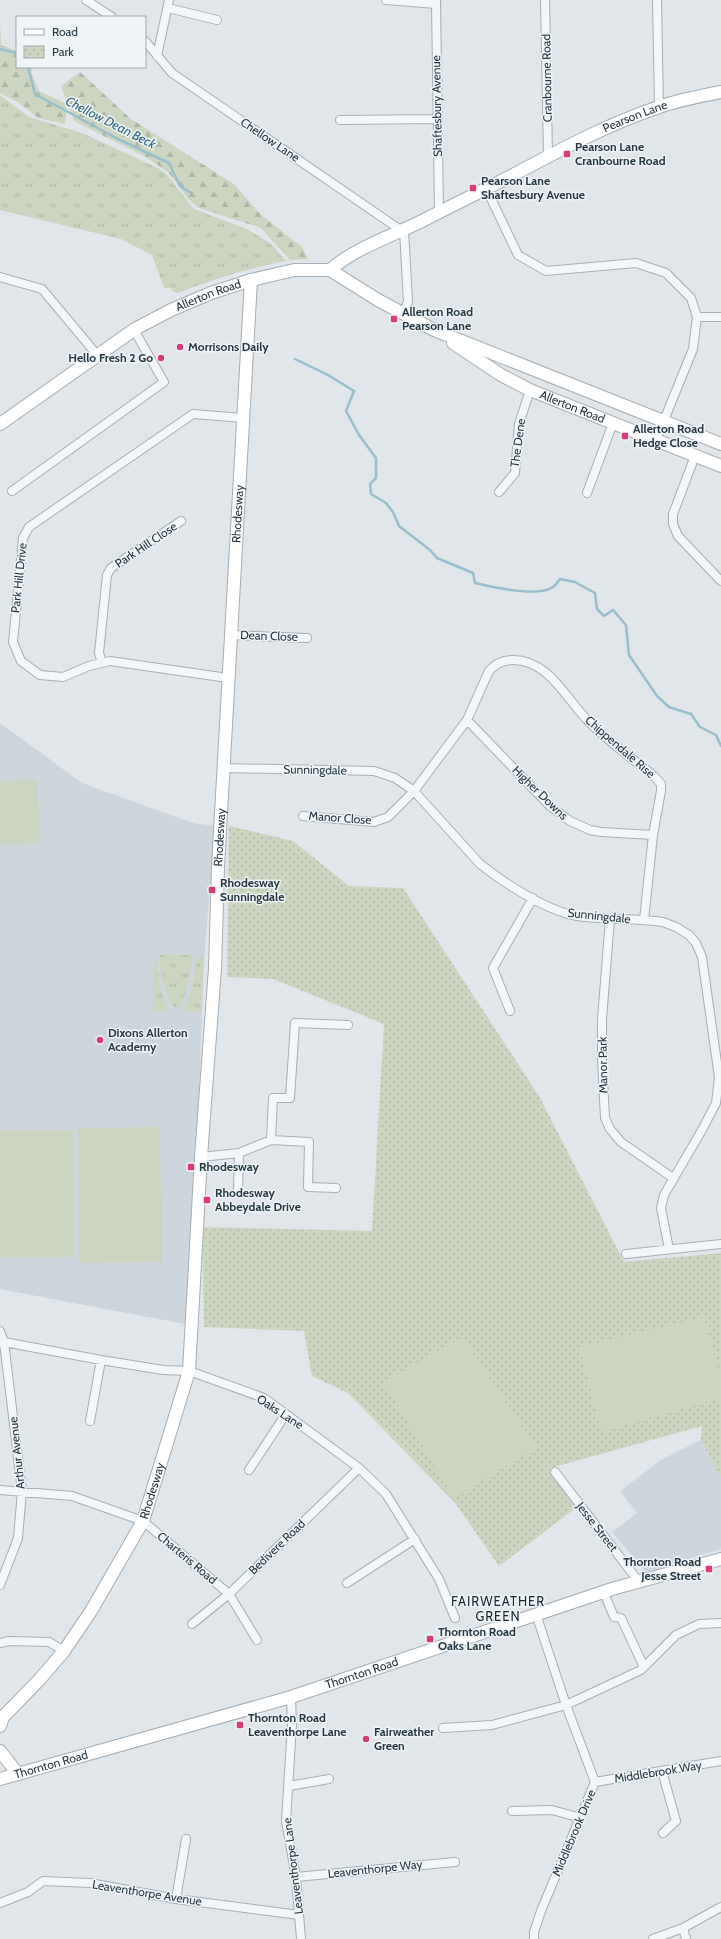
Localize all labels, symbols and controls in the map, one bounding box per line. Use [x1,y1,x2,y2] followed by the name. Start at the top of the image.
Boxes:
[16,16,146,68] legend
[52,24,78,39] text: Road
[538,34,555,122] street label: Cranbourne Road
[52,44,74,59] text: Park
[428,55,445,157] street label: Shaftesbury Avenue
[63,92,159,152] water label: Chellow Dean Beck
[600,97,669,135] street label: Pearson Lane
[238,114,303,165] street label: Chellow Lane
[575,139,666,168] place label: Pearson Lane Cranbourne Road
[562,149,572,159] marker: Pearson Lane Cranbourne Road
[481,173,585,202] place label: Pearson Lane Shaftesbury Avenue
[468,183,478,193] marker: Pearson Lane Shaftesbury Avenue
[173,276,243,314] street label: Allerton Road
[402,304,473,333] place label: Allerton Road Pearson Lane
[389,314,399,324] marker: Allerton Road Pearson Lane
[188,339,269,354] place label: Morrisons Daily
[175,342,185,352] marker: Morrisons Daily
[68,350,153,365] place label: Hello Fresh 2 Go
[156,353,166,363] marker: Hello Fresh 2 Go
[538,387,607,426] street label: Allerton Road
[507,417,528,468] street label: The Dene
[633,421,704,450] place label: Allerton Road Hedge Close
[620,431,630,441] marker: Allerton Road Hedge Close
[228,484,246,543] street label: Rhodesway
[112,518,180,571] street label: Park Hill Close
[7,542,30,614] street label: Park Hill Drive
[240,627,298,644] street label: Dean Close
[582,712,658,781] street label: Chippendale Rise
[283,761,347,778] street label: Sunningdale
[509,762,571,823] street label: Higher Downs
[210,808,228,867] street label: Rhodesway
[308,808,372,827] street label: Manor Close
[220,875,284,904] place label: Rhodesway Sunningdale
[207,885,217,895] marker: Rhodesway Sunningdale
[567,905,631,926] street label: Sunningdale
[108,1025,188,1054] place label: Dixons Allerton Academy
[95,1035,105,1045] marker: Dixons Allerton Academy
[594,1036,610,1094] street label: Manor Park
[199,1159,259,1174] place label: Rhodesway
[186,1162,196,1172] marker: Rhodesway
[215,1185,301,1214] place label: Rhodesway Abbeydale Drive
[202,1195,212,1205] marker: Rhodesway Abbeydale Drive
[254,1391,306,1432] street label: Oaks Lane
[5,1416,28,1490] street label: Arthur Avenue
[136,1461,167,1521] street label: Rhodesway
[573,1498,621,1554] street label: Jesse Street
[245,1516,308,1577] street label: Bedivere Road
[154,1528,220,1587] street label: Charteris Road
[623,1554,701,1583] place label: Thornton Road Jesse Street
[704,1564,714,1574] marker: Thornton Road Jesse Street
[451,1593,545,1624] district label: FAIRWEATHER GREEN
[438,1624,516,1653] place label: Thornton Road Oaks Lane
[425,1634,435,1644] marker: Thornton Road Oaks Lane
[323,1653,400,1692] street label: Thornton Road
[248,1710,347,1739] place label: Thornton Road Leaventhorpe Lane
[235,1720,245,1730] marker: Thornton Road Leaventhorpe Lane
[374,1724,434,1753] place label: Fairweather Green
[361,1734,371,1744] marker: Fairweather Green
[12,1747,89,1782] street label: Thornton Road
[613,1757,703,1786] street label: Middlebrook Way
[548,1787,599,1878] street label: Middlebrook Drive
[279,1817,306,1915] street label: Leaventhorpe Lane
[327,1856,423,1881] street label: Leaventhorpe Way
[91,1876,203,1909] street label: Leaventhorpe Avenue

